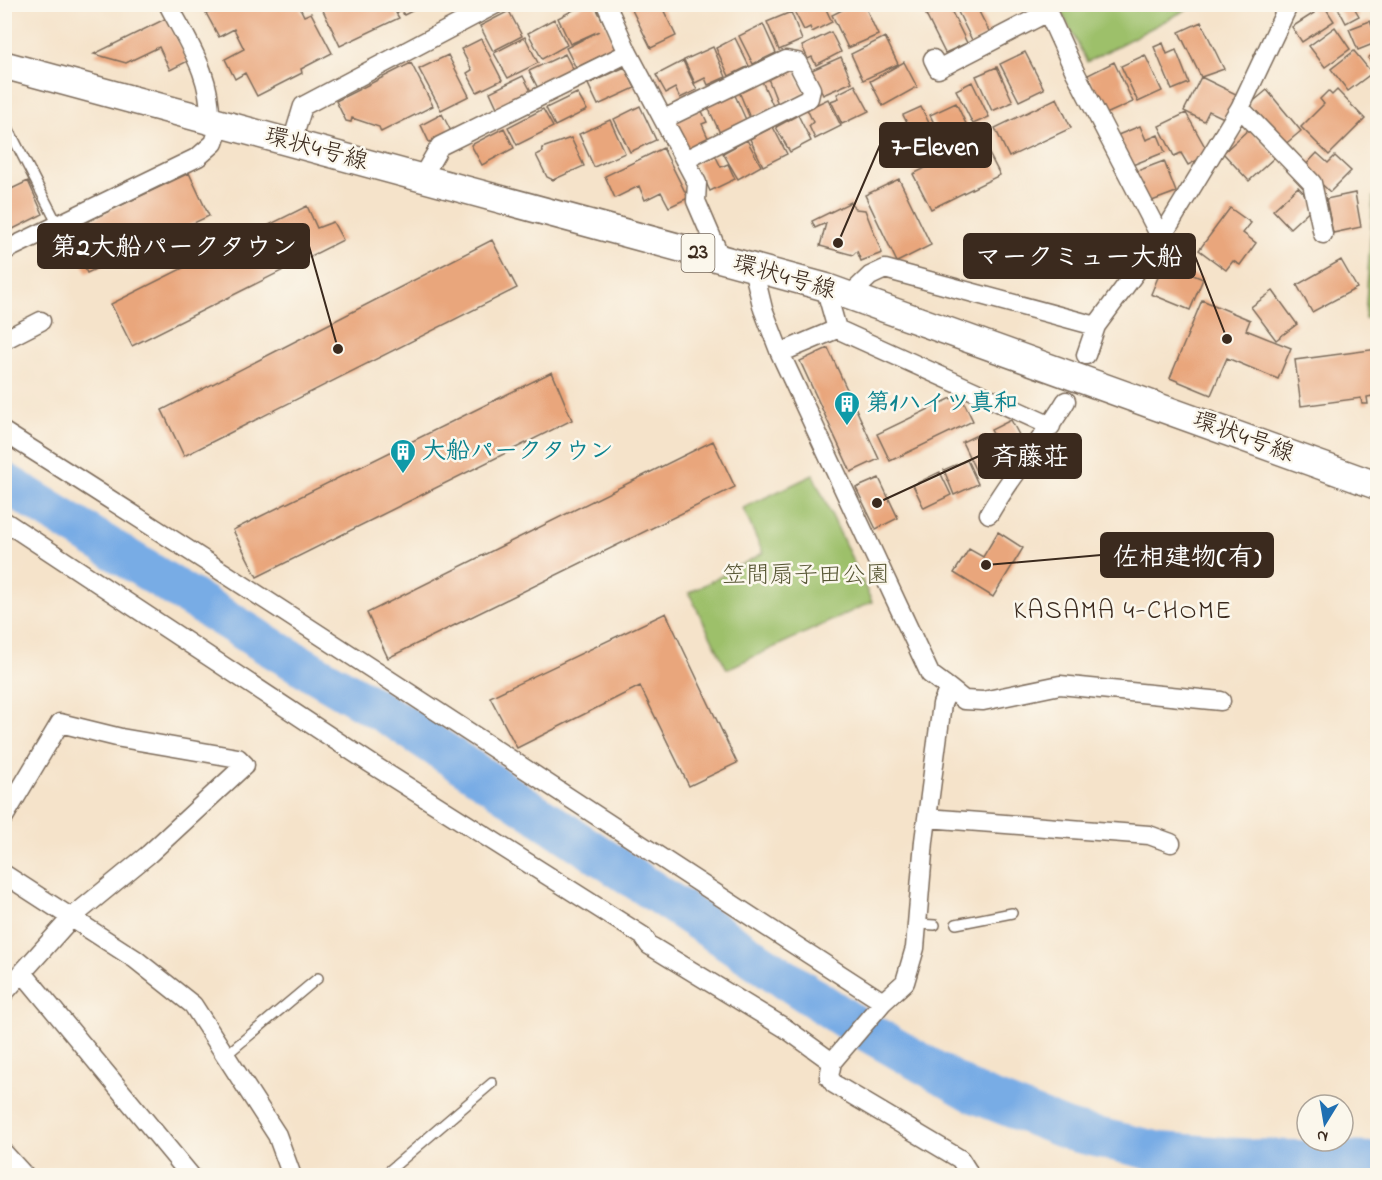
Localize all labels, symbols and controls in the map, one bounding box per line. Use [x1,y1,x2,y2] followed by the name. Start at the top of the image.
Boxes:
[260,119,372,181] street label: 環状4号線
[880,123,991,167] callout: 7-Eleven
[891,130,979,168] text: 7-Eleven
[38,224,309,268] callout: 第2大船パークタウン
[51,230,297,268] text: 第2大船パークタウン
[682,234,714,272] road number: 23
[964,234,1195,278] callout: マークミュー大船
[975,240,1183,278] text: マークミュー大船
[728,247,840,309] street label: 環状4号線
[866,387,1018,422] place label: 第1ハイツ真和
[832,389,862,427] building icon: 第1ハイツ真和
[1187,403,1299,473] street label: 環状4号線
[979,434,1081,478] callout: 斉藤荘
[422,435,614,470] place label: 大船パークタウン
[388,437,418,475] building icon: 大船パークタウン
[991,440,1069,478] text: 斉藤荘
[1101,533,1273,577] callout: 佐相建物(有)
[1113,540,1262,578] text: 佐相建物(有)
[722,559,890,594] park label: 笠間扇子田公園
[1013,593,1233,631] district label: KASAMA 4-CHOME
[1295,1093,1355,1153] north arrow
[1315,1123,1330,1149] text: N

